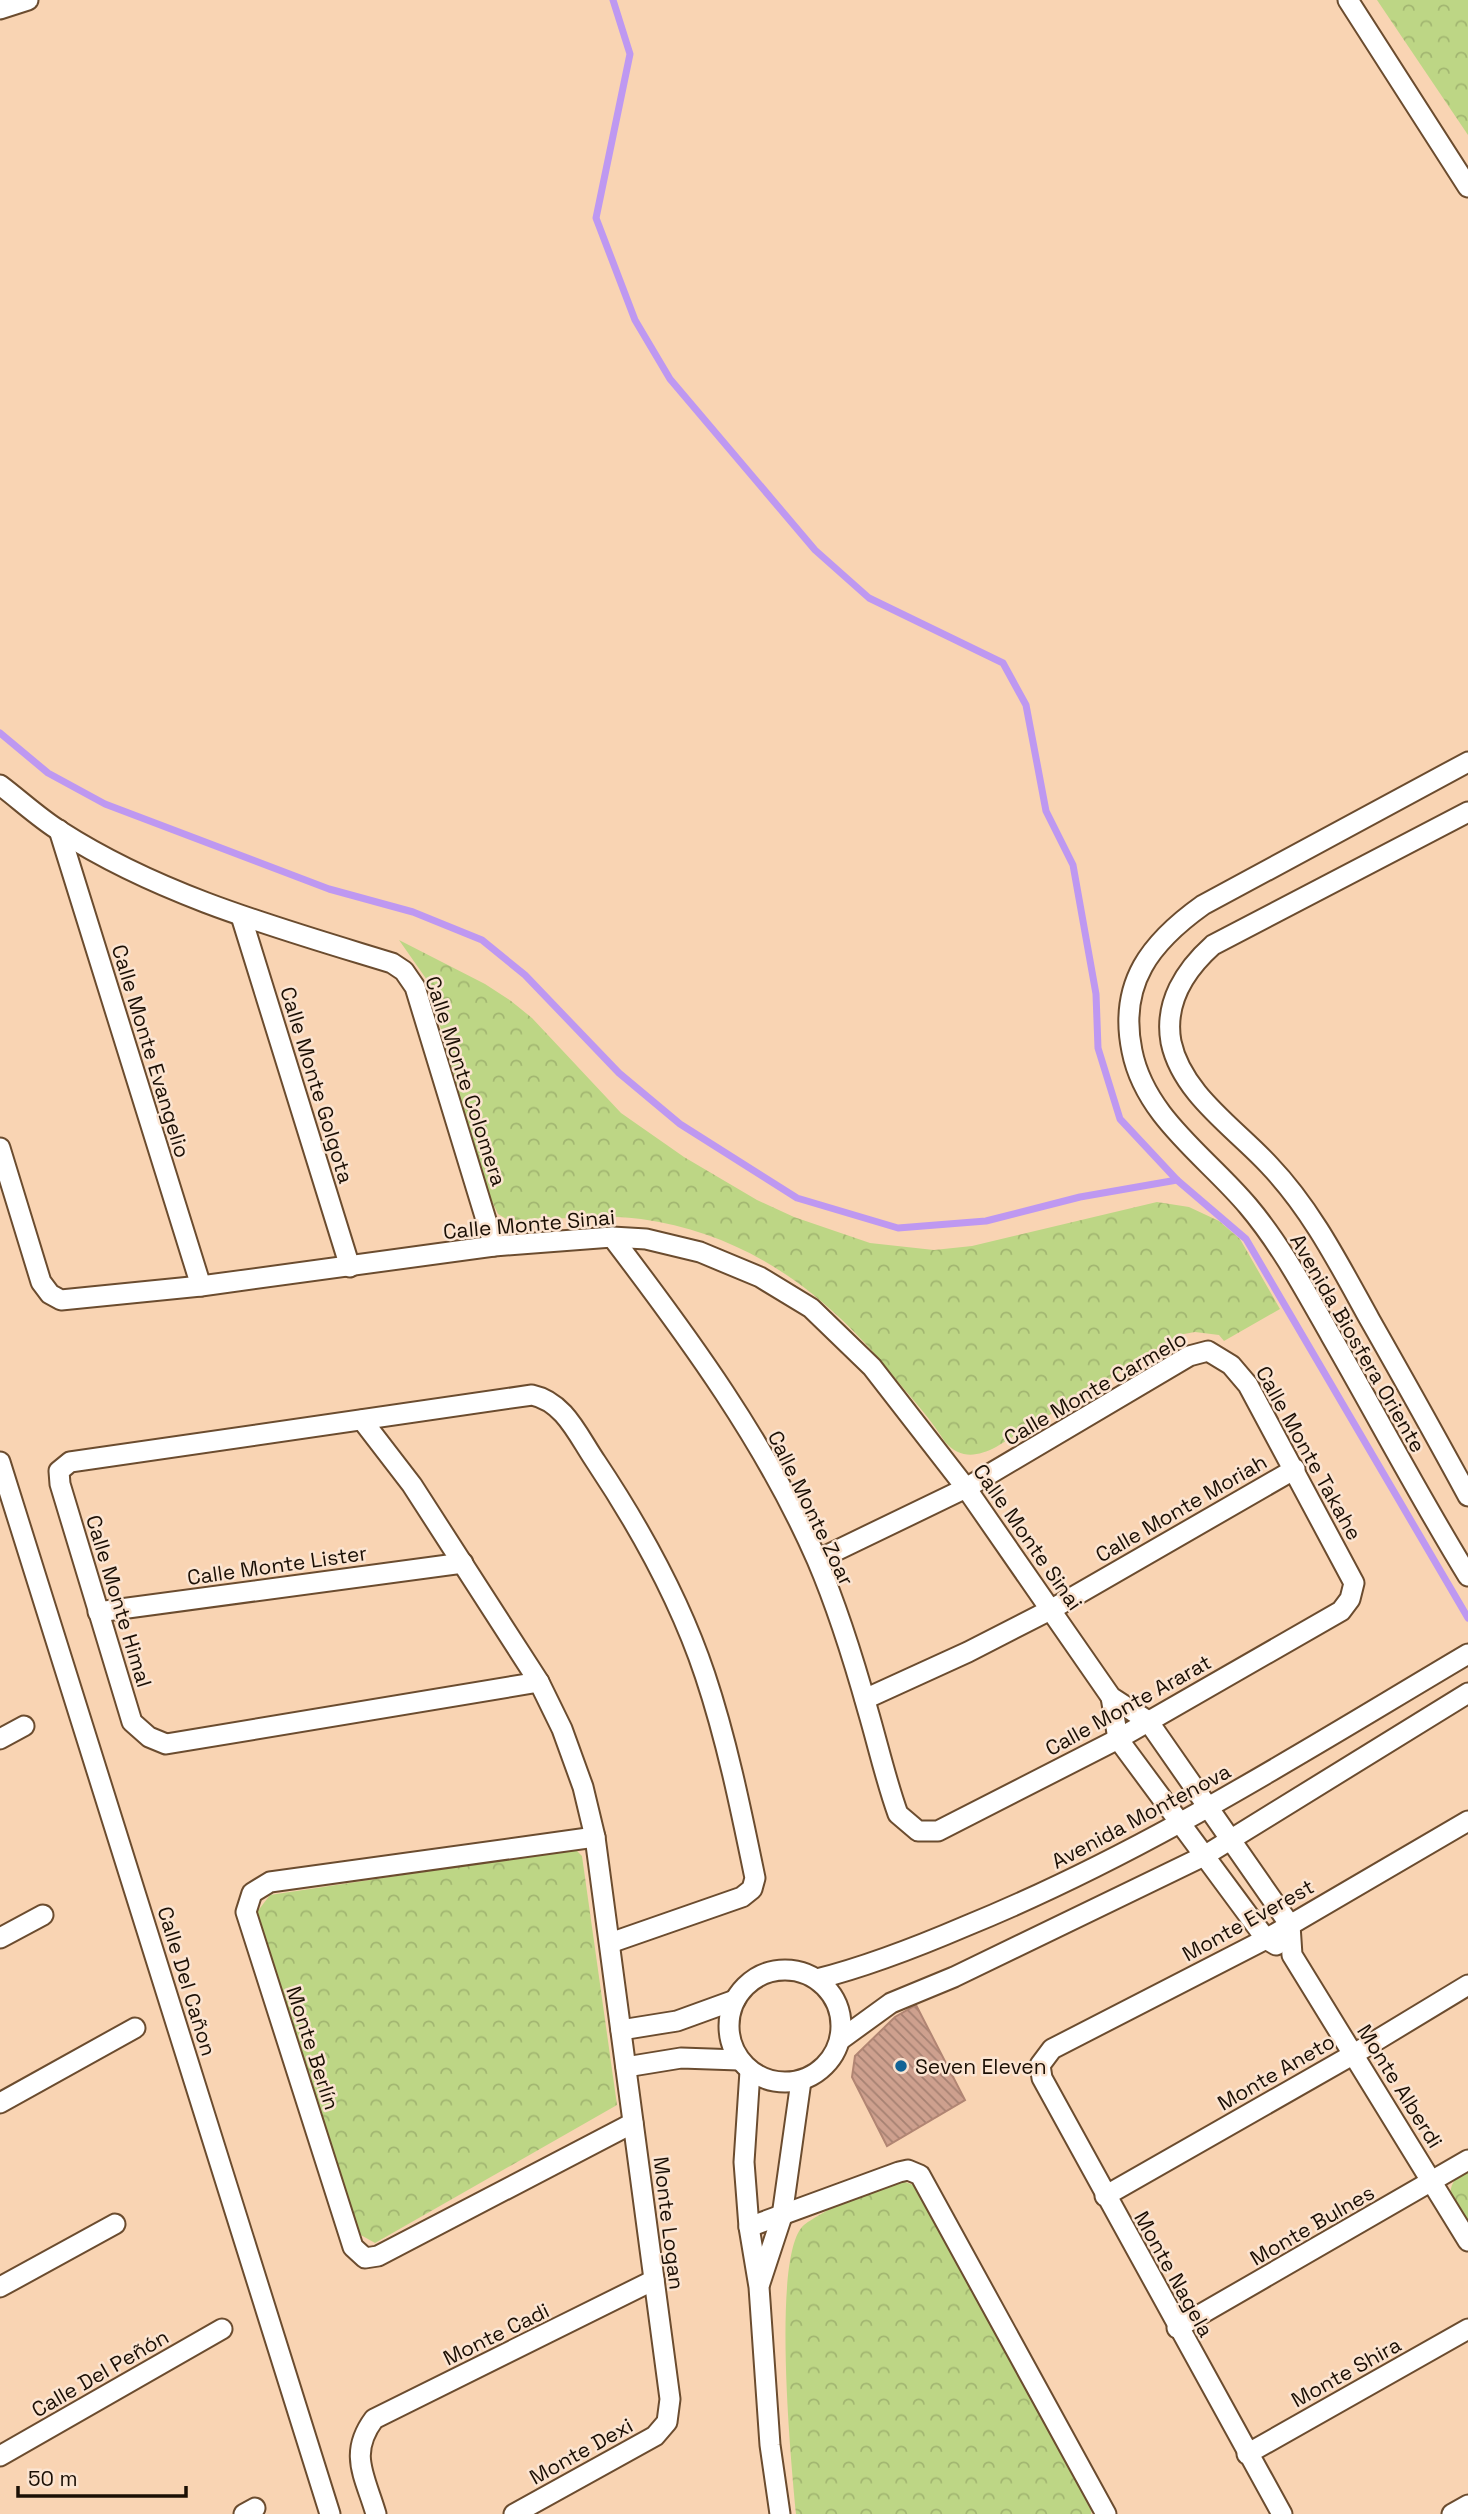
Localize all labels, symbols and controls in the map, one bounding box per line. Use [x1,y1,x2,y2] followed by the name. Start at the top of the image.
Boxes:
[106,941,196,1161] street label: Calle Monte Evangelio
[419,973,513,1189] street label: Calle Monte Colomera
[274,983,360,1187] street label: Calle Monte Golgota
[442,1203,616,1245] street label: Calle Monte Sinai
[1284,1229,1432,1457] street label: Avenida Biosfera Oriente
[999,1325,1191,1451] street label: Calle Monte Carmelo
[1250,1361,1368,1545] street label: Calle Monte Takahe
[762,1426,860,1590] street label: Calle Monte Zoar
[1090,1448,1272,1568] street label: Calle Monte Moriah
[967,1459,1089,1615] street label: Calle Monte Sinai
[80,1512,158,1690] street label: Calle Monte Himal
[185,1539,369,1591] street label: Calle Monte Lister
[1040,1648,1216,1762] street label: Calle Monte Ararat
[1047,1757,1235,1875] street label: Avenida Montenova
[1177,1873,1319,1967] street label: Monte Everest
[151,1903,223,2059] street label: Calle Del Cañon
[280,1983,346,2113] street label: Monte Berlín
[1351,2019,1449,2153] street label: Monte Alberdi
[1213,2028,1339,2116] street label: Monte Aneto
[915,2053,1047,2080] place label: Seven Eleven
[893,2058,909,2074] marker: Seven Eleven
[647,2155,691,2291] street label: Monte Logan
[1245,2179,1379,2271] street label: Monte Bulnes
[1128,2206,1220,2342] street label: Monte Nagela
[438,2297,554,2371] street label: Monte Cadi
[27,2323,173,2423] street label: Calle Del Peñón
[1286,2331,1406,2413] street label: Monte Shira
[525,2412,637,2490] street label: Monte Dexi
[18,2454,186,2498] scale bar
[28,2465,78,2492] text: 50 m

